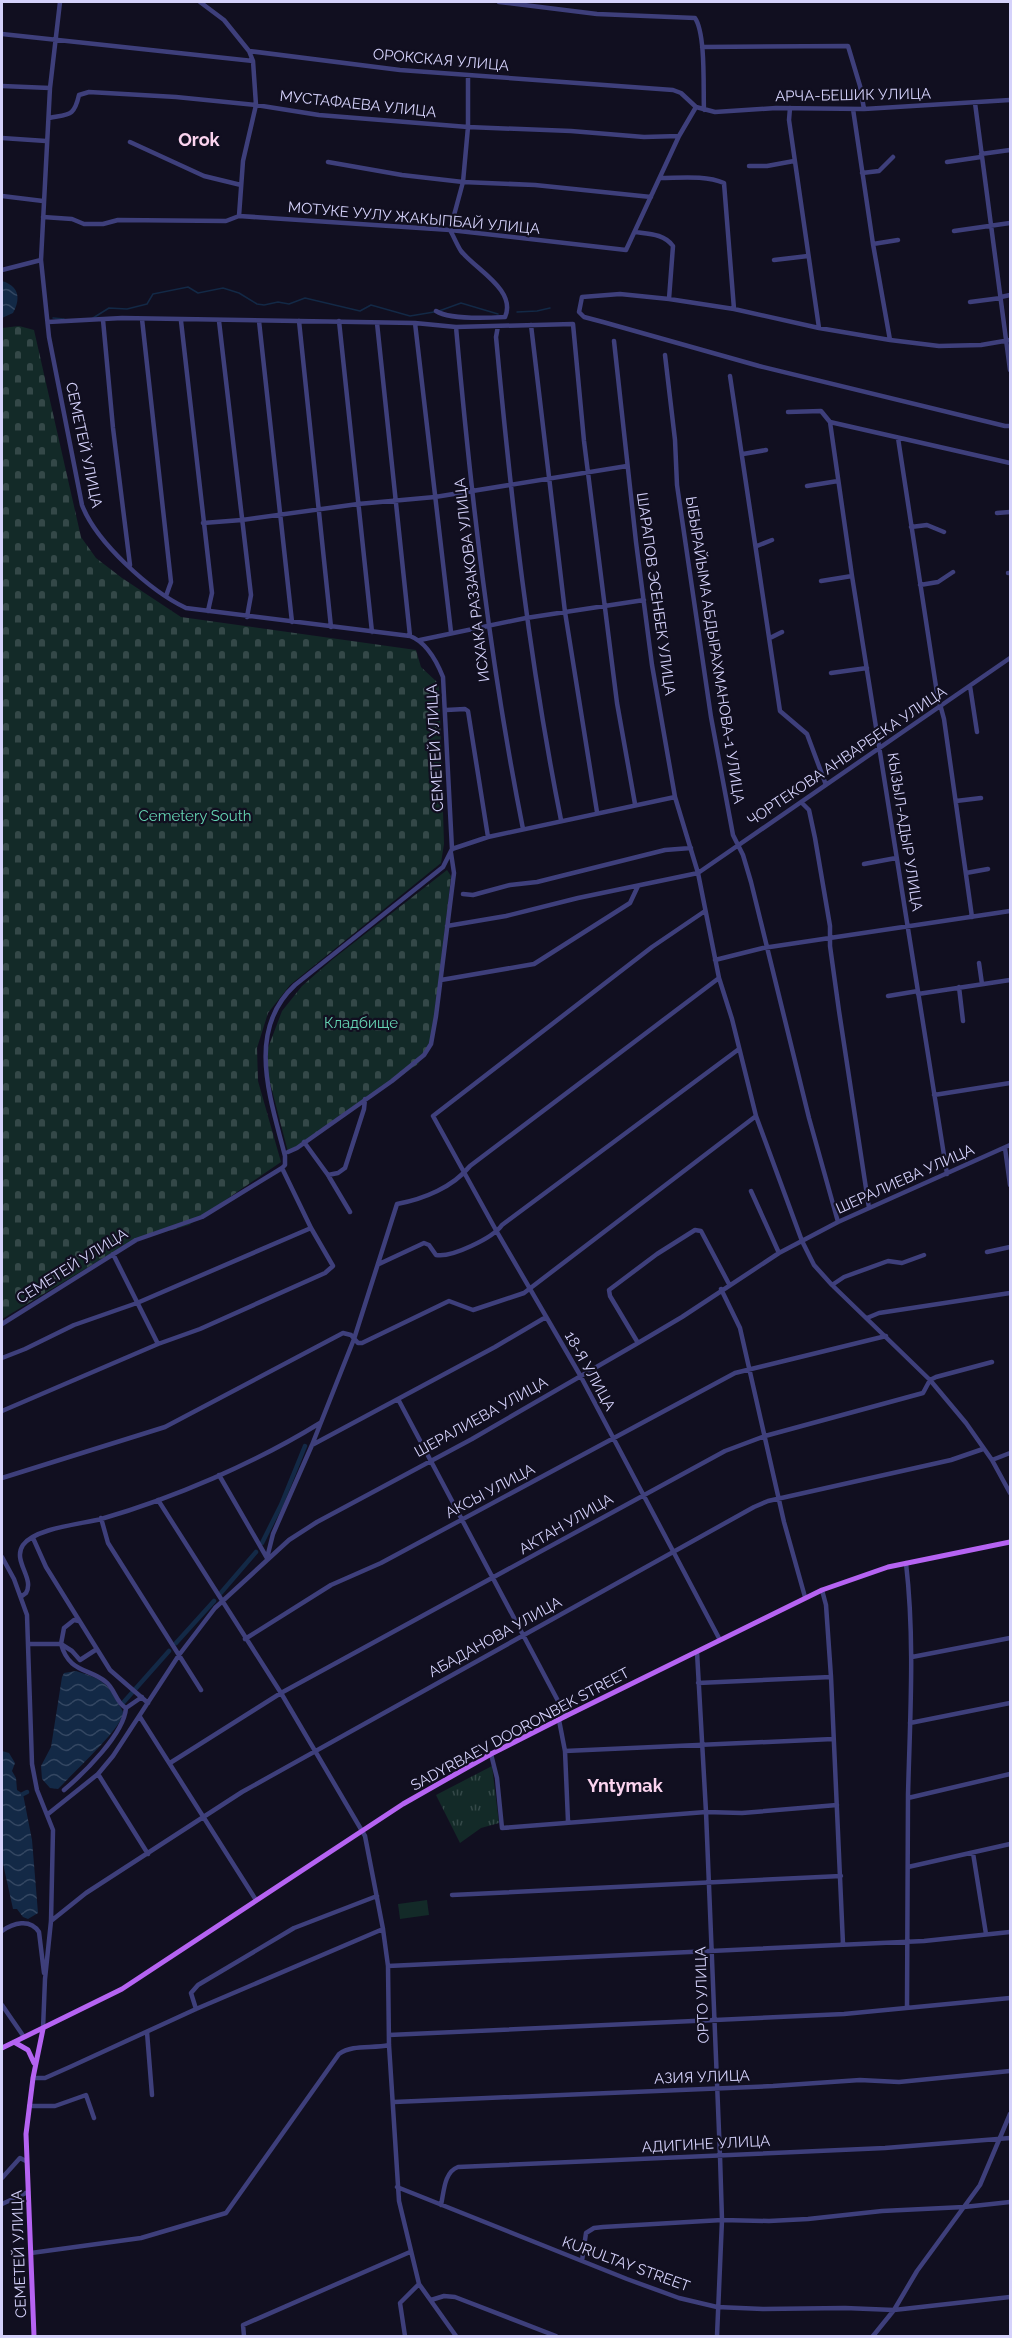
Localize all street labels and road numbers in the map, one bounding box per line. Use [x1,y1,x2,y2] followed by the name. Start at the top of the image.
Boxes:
[372,45,510,75] street label: ОРОКСКАЯ УЛИЦА
[775,85,931,105] street label: АРЧА-БЕШИК УЛИЦА
[279,87,437,121] street label: МУСТАФАЕВА УЛИЦА
[287,198,541,238] street label: МОТУКЕ УУЛУ ЖАКЫПБАЙ УЛИЦА
[62,381,106,509] street label: СЕМЕТЕЙ УЛИЦА
[451,477,493,683] street label: ИСХАКА РАЗЗАКОВА УЛИЦА
[633,491,679,697] street label: ШАРАПОВ ЭСЕНБЕК УЛИЦА
[682,495,748,805] street label: ЫБЫРАЙЫМА АБДЫРАХМАНОВА-1 УЛИЦА
[744,682,950,830] street label: ЧОРТЕКОВА АНВАРБЕКА УЛИЦА
[423,684,447,812] street label: СЕМЕТЕЙ УЛИЦА
[884,751,926,913] street label: КЫЗЫЛ-АДЫР УЛИЦА
[833,1140,977,1218] street label: ШЕРАЛИЕВА УЛИЦА
[13,1224,131,1308] street label: СЕМЕТЕЙ УЛИЦА
[561,1328,619,1414] street label: 18-Я УЛИЦА
[411,1373,551,1461] street label: ШЕРАЛИЕВА УЛИЦА
[442,1460,538,1522] street label: АКСЫ УЛИЦА
[516,1490,616,1558] street label: АКТАН УЛИЦА
[425,1593,565,1681] street label: АБАДАНОВА УЛИЦА
[408,1664,632,1794] street label: SADYRBAEV DOORONBEK STREET
[691,1946,713,2044] street label: ОРТО УЛИЦА
[654,2066,750,2088] street label: АЗИЯ УЛИЦА
[641,2132,771,2156] street label: АДИГИНЕ УЛИЦА
[8,2190,30,2318] street label: СЕМЕТЕЙ УЛИЦА
[560,2232,692,2296] street label: KURULTAY STREET

